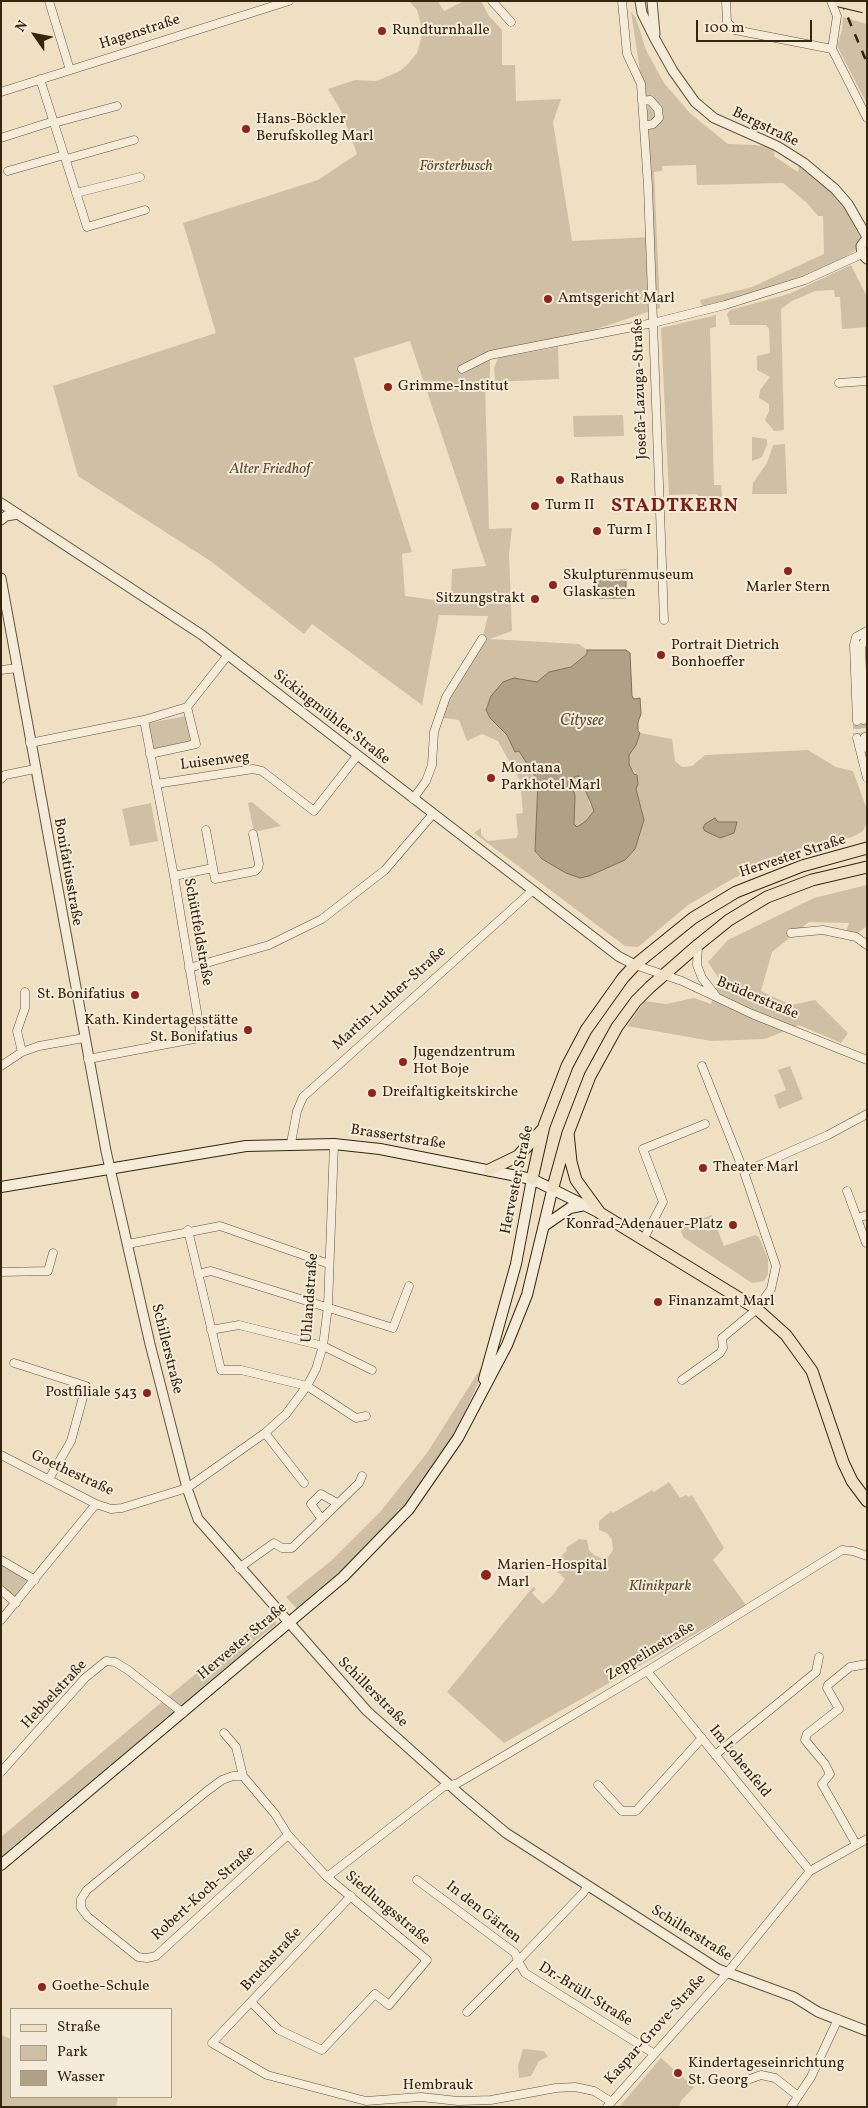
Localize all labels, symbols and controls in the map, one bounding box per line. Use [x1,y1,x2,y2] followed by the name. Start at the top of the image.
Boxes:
[10,10,60,60] north arrow
[698,10,814,42] scale bar
[97,11,183,55] street label: Hagenstraße
[11,17,33,36] text: N
[704,18,744,39] text: 100 m
[392,22,490,40] place label: Rundturnhalle
[376,25,388,37] marker: Rundturnhalle
[729,104,801,152] street label: Bergstraße
[256,111,373,146] place label: Hans-Böckler Berufskolleg Marl
[240,123,252,135] marker: Hans-Böckler Berufskolleg Marl
[419,158,493,176] park label: Försterbusch
[558,290,675,308] place label: Amtsgericht Marl
[542,293,554,305] marker: Amtsgericht Marl
[630,318,652,460] street label: Josefa-Lazuga-Straße
[398,378,509,396] place label: Grimme-Institut
[382,381,394,393] marker: Grimme-Institut
[230,461,310,479] park label: Alter Friedhof
[570,471,624,489] place label: Rathaus
[554,474,566,486] marker: Rathaus
[610,495,740,519] district label: STADTKERN
[545,497,595,515] place label: Turm II
[529,500,541,512] marker: Turm II
[607,522,651,540] place label: Turm I
[591,525,603,537] marker: Turm I
[782,565,794,577] marker: Marler Stern
[563,567,694,602] place label: Skulpturenmuseum Glaskasten
[547,579,559,591] marker: Skulpturenmuseum Glaskasten
[746,579,830,597] place label: Marler Stern
[435,590,525,608] place label: Sitzungstrakt
[529,593,541,605] marker: Sitzungstrakt
[671,637,779,672] place label: Portrait Dietrich Bonhoeffer
[655,649,667,661] marker: Portrait Dietrich Bonhoeffer
[269,667,393,769] street label: Sickingmühler Straße
[560,712,604,732] water label: Citysee
[179,749,251,775] street label: Luisenweg
[501,760,600,795] place label: Montana Parkhotel Marl
[485,772,497,784] marker: Montana Parkhotel Marl
[49,817,85,927] street label: Bonifatiusstraße
[737,831,849,883] street label: Hervester Straße
[179,877,215,987] street label: Schüttfeldstraße
[330,943,450,1055] street label: Martin-Luther-Straße
[713,974,801,1024] street label: Brüderstraße
[37,986,125,1004] place label: St. Bonifatius
[129,989,141,1001] marker: St. Bonifatius
[84,1012,238,1047] place label: Kath. Kindertagesstätte St. Bonifatius
[242,1024,254,1036] marker: Kath. Kindertagesstätte St. Bonifatius
[413,1044,515,1079] place label: Jugendzentrum Hot Boje
[397,1056,409,1068] marker: Jugendzentrum Hot Boje
[382,1084,518,1102] place label: Dreifaltigkeitskirche
[366,1087,378,1099] marker: Dreifaltigkeitskirche
[349,1122,447,1154] street label: Brassertstraße
[498,1124,538,1236] street label: Hervester Straße
[713,1159,798,1177] place label: Theater Marl
[697,1162,709,1174] marker: Theater Marl
[566,1216,723,1234] place label: Konrad-Adenauer-Platz
[727,1219,739,1231] marker: Konrad-Adenauer-Platz
[299,1253,323,1343] street label: Uhlandstraße
[668,1293,775,1311] place label: Finanzamt Marl
[652,1296,664,1308] marker: Finanzamt Marl
[146,1302,186,1396] street label: Schillerstraße
[45,1384,137,1402] place label: Postfiliale 543
[141,1387,153,1399] marker: Postfiliale 543
[28,1447,116,1501] street label: Goethestraße
[497,1557,607,1592] place label: Marien-Hospital Marl
[479,1568,493,1582] marker: Marien-Hospital Marl
[629,1578,691,1596] park label: Klinikpark
[195,1599,291,1685] street label: Hervester Straße
[603,1618,699,1686] street label: Zeppelinstraße
[333,1654,411,1732] street label: Schillerstraße
[18,1657,92,1733] street label: Hebbelstraße
[704,1722,774,1802] street label: Im Lohenfeld
[149,1843,259,1945] street label: Robert-Koch-Straße
[341,1868,433,1950] street label: Siedlungsstraße
[442,1878,524,1948] street label: In den Gärten
[647,1902,735,1966] street label: Schillerstraße
[238,1924,306,1996] street label: Bruchstraße
[535,1959,635,2031] street label: Dr.-Brüll-Straße
[602,1971,710,2089] street label: Kaspar-Grove-Straße
[52,1978,149,1996] place label: Goethe-Schule
[36,1981,48,1993] marker: Goethe-Schule
[10,2008,172,2098] legend
[57,2017,100,2038] text: Straße
[57,2042,88,2063] text: Park
[688,2055,844,2090] place label: Kindertageseinrichtung St. Georg
[57,2067,105,2088] text: Wasser
[672,2067,684,2079] marker: Kindertageseinrichtung St. Georg
[403,2077,473,2095] street label: Hembrauk

